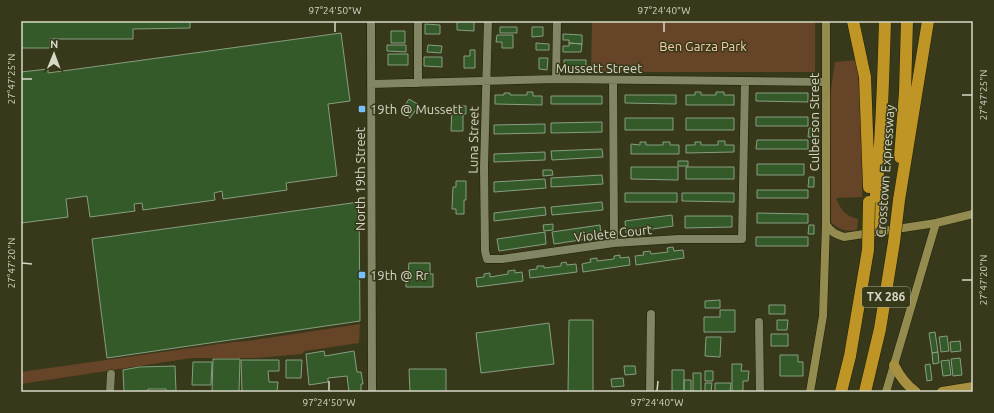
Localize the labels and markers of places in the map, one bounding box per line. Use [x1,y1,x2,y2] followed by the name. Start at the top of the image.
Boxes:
[370,102,463,116] place label: 19th @ Mussett
[357,104,367,114] marker: 19th @ Mussett
[370,268,429,282] place label: 19th @ Rr
[357,270,367,280] marker: 19th @ Rr

